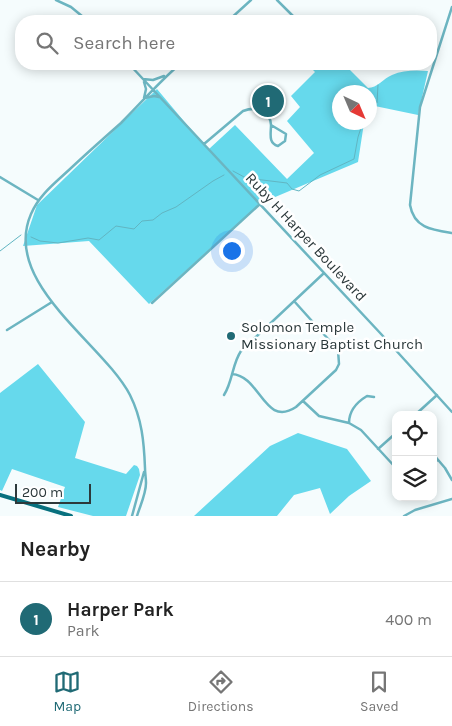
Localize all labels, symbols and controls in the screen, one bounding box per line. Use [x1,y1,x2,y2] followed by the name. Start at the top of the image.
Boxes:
[15,15,437,70] search box
[33,29,61,57] icon: search
[73,32,175,54] text: Search here
[252,82,284,120] pin: 1
[332,85,377,130] north arrow
[242,169,370,305] street label: Ruby H Harper Boulevard
[219,238,245,264] your location
[241,318,423,353] place label: Solomon Temple Missionary Baptist Church
[225,330,237,342] marker: Solomon Temple Missionary Baptist Church
[392,411,437,501] map controls
[392,411,437,456] button: locate
[392,456,437,501] button: layers
[15,481,91,504] scale bar
[22,484,63,501] text: 200 m
[20,537,90,561] text: Nearby
[67,599,174,621] text: Harper Park
[33,610,39,629] text: 1
[385,610,432,629] text: 400 m
[67,621,99,640] text: Park
[53,668,81,715] tab: Map
[188,668,254,715] tab: Directions
[360,668,399,715] tab: Saved

